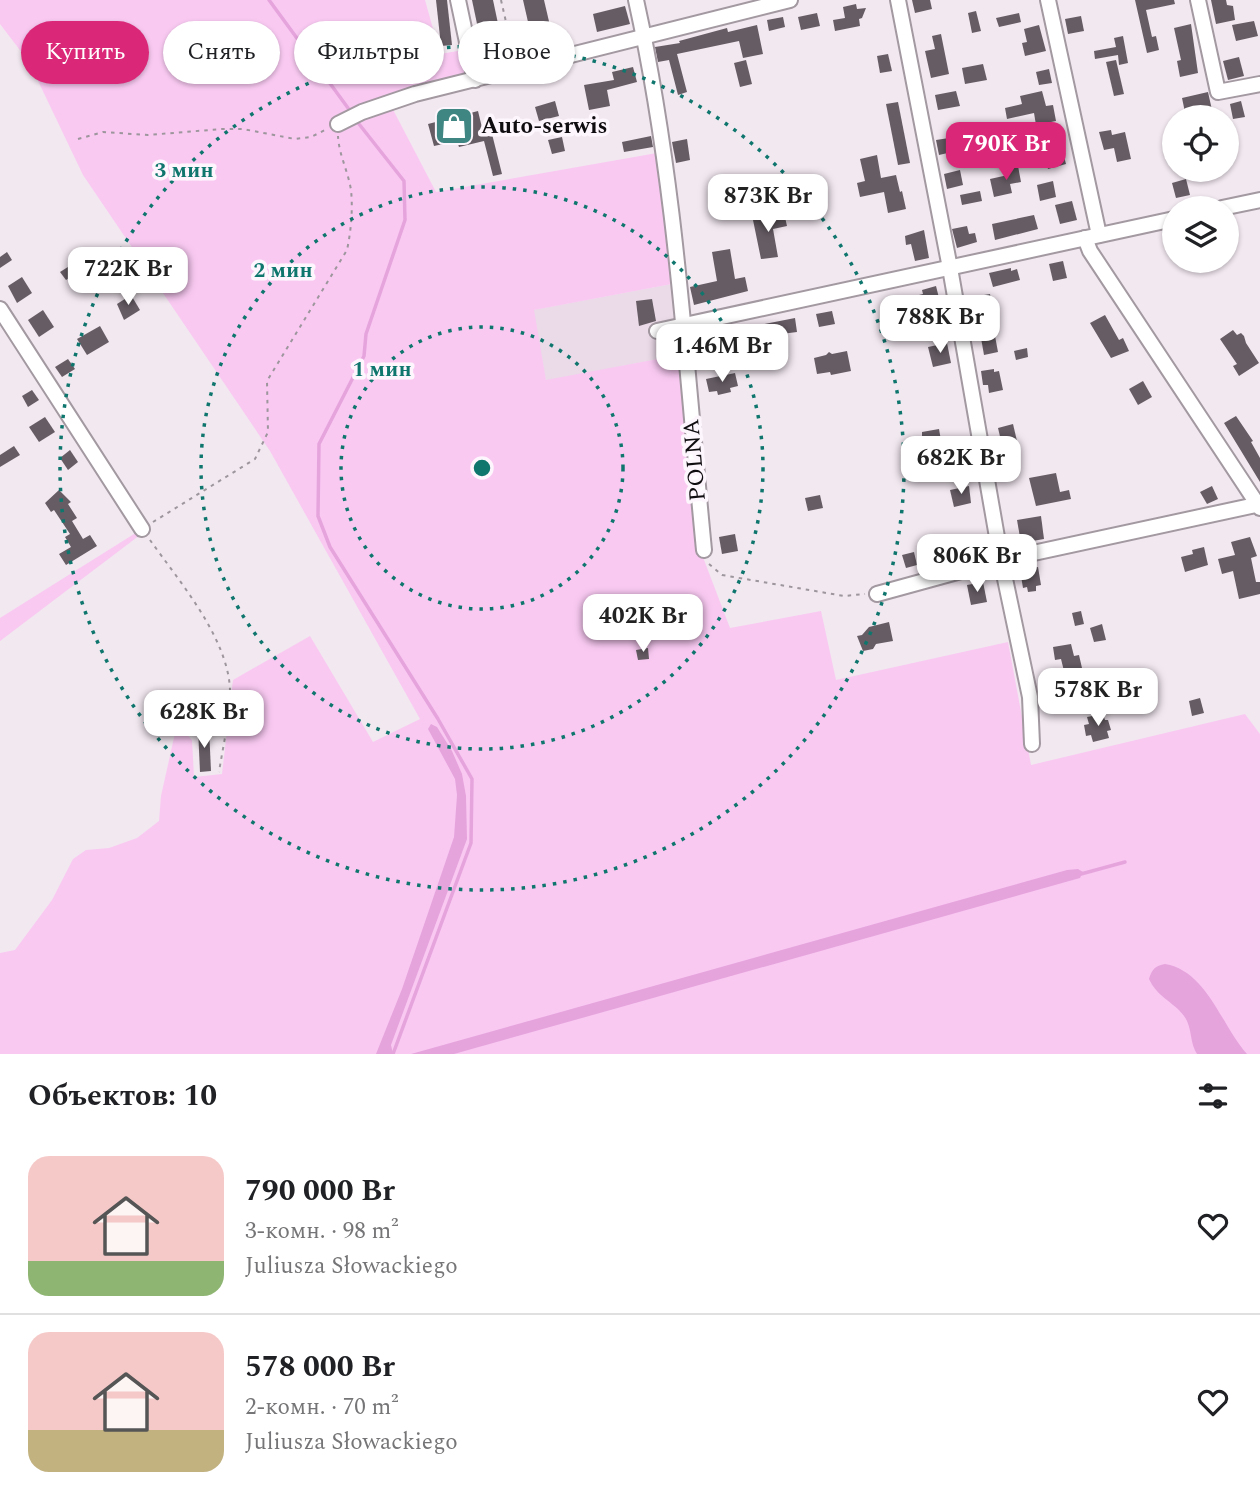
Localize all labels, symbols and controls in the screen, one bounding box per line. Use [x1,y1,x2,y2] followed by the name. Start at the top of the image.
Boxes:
[21,21,149,84] chip: Купить
[163,21,280,84] chip: Снять
[294,21,444,84] chip: Фильтры
[458,21,575,84] chip: Новое
[433,105,475,147] shop icon: Auto-serwis
[1162,105,1239,273] map controls
[1162,105,1239,182] button: locate
[481,109,608,144] place label: Auto-serwis
[941,122,1071,182] pin: 790K Br
[962,127,1050,162] text: 790K Br
[154,155,214,187] text: 3 мин
[703,174,833,234] pin: 873K Br
[724,179,812,214] text: 873K Br
[1162,196,1239,273] button: layers
[63,247,193,307] pin: 722K Br
[84,252,172,287] text: 722K Br
[253,255,313,287] text: 2 мин
[875,296,1005,355] pin: 788K Br
[896,300,984,335] text: 788K Br
[650,324,794,384] pin: 1.46M Br
[672,329,772,364] text: 1.46M Br
[352,354,412,386] text: 1 мин
[674,417,716,503] street label: POLNA
[896,436,1026,496] pin: 682K Br
[917,441,1005,476] text: 682K Br
[470,456,494,480] centre of rings
[912,534,1042,594] pin: 806K Br
[933,539,1021,574] text: 806K Br
[578,594,708,654] pin: 402K Br
[599,599,687,634] text: 402K Br
[1033,668,1163,728] pin: 578K Br
[1054,673,1142,708] text: 578K Br
[139,690,269,750] pin: 628K Br
[160,695,248,730] text: 628K Br
[28,1073,217,1119] text: Объектов: 10
[1194,1077,1232,1115] icon: filters
[245,1168,395,1214] text: 790 000 Br
[84,1184,168,1268] icon: home
[1194,1207,1232,1245] icon: heart
[245,1214,399,1249] text: 3-комн. · 98 m²
[245,1249,458,1284] text: Juliusza Słowackiego
[245,1344,395,1390] text: 578 000 Br
[84,1360,168,1444] icon: home
[1194,1383,1232,1421] icon: heart
[245,1390,399,1425] text: 2-комн. · 70 m²
[245,1425,458,1460] text: Juliusza Słowackiego

